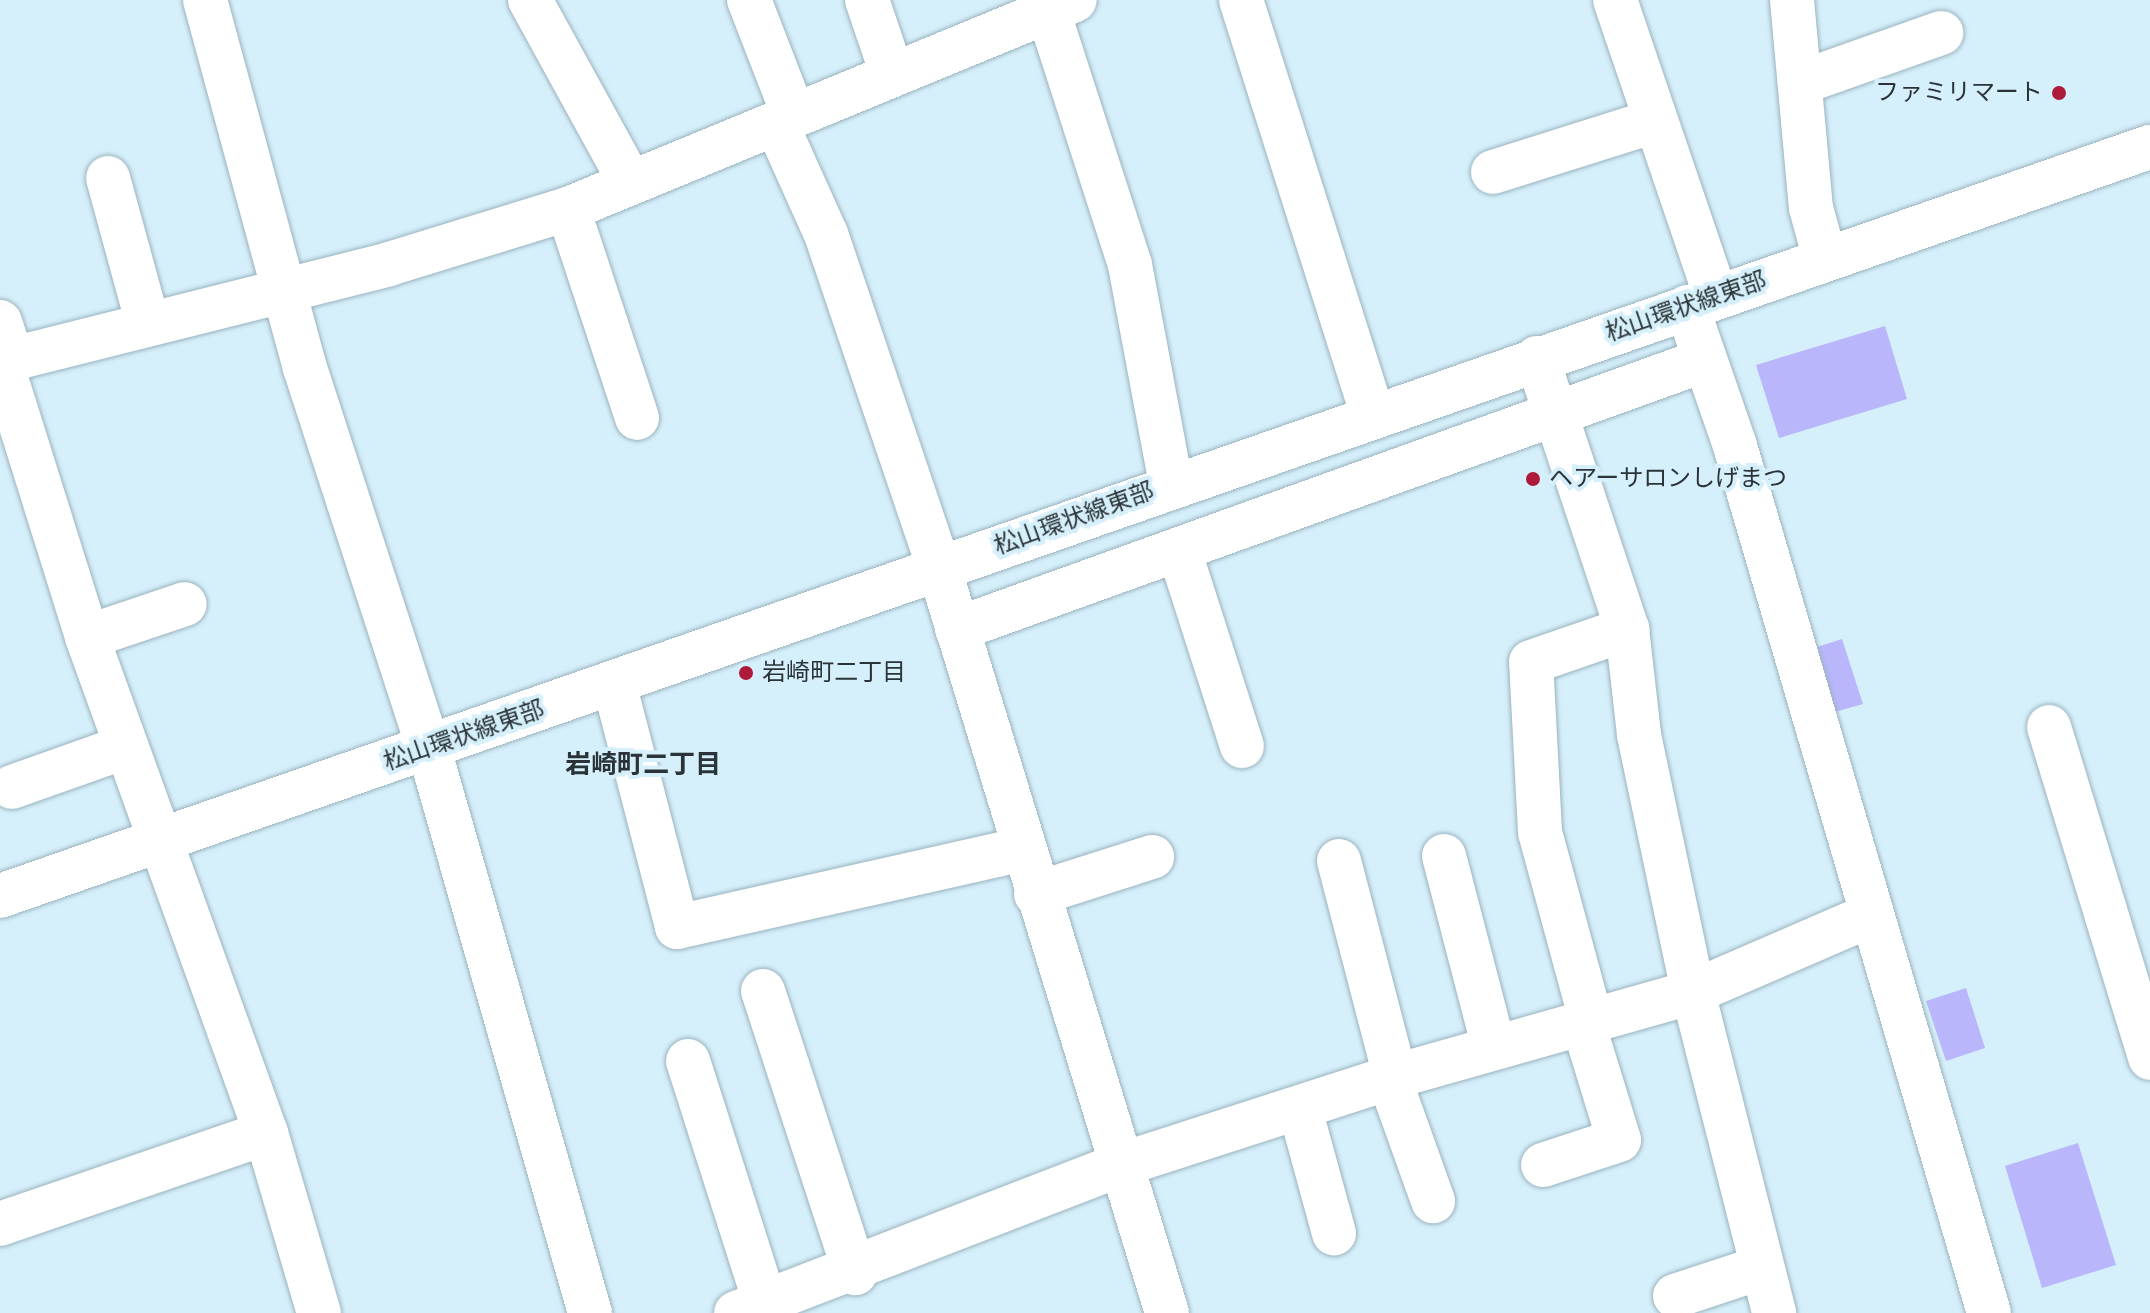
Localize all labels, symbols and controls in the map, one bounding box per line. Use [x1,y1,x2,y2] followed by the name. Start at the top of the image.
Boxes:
[1875,79,2043,107] place label: ファミリマート
[2050,84,2068,102] marker: ファミリマート
[1602,266,1770,348] street label: 松山環状線東部
[1549,465,1788,493] place label: ヘアーサロンしげまつ
[1524,470,1542,488] marker: ヘアーサロンしげまつ
[990,477,1158,561] street label: 松山環状線東部
[762,659,906,687] place label: 岩崎町二丁目
[737,664,755,682] marker: 岩崎町二丁目
[380,695,548,777] street label: 松山環状線東部
[565,749,721,781] district label: 岩崎町二丁目

